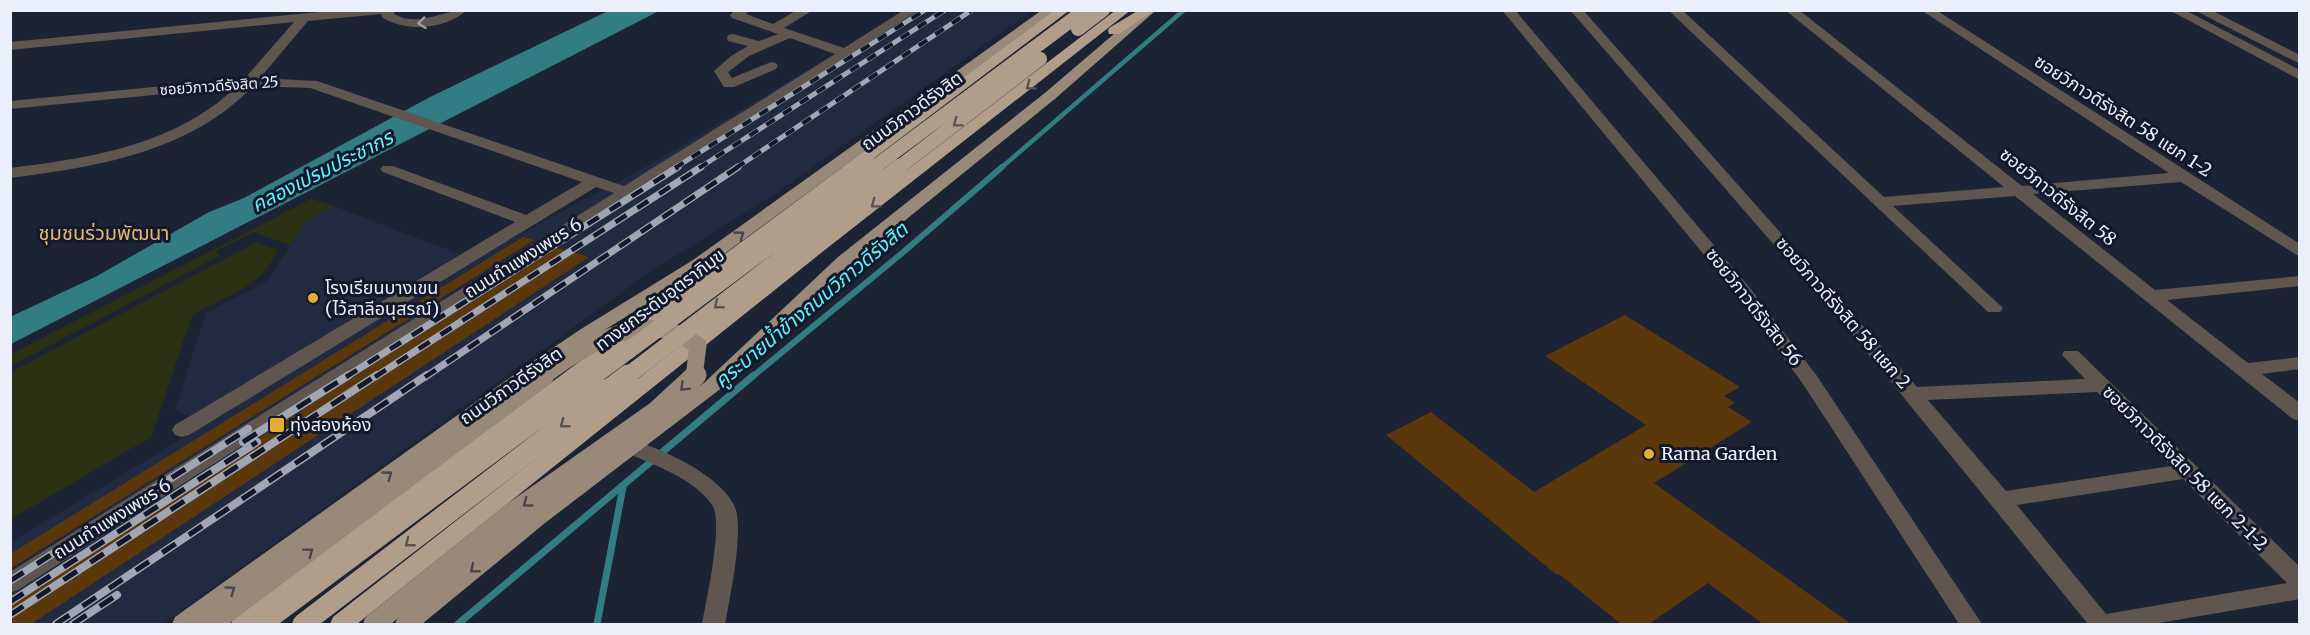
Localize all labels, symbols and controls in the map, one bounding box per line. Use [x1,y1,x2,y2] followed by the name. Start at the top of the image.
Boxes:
[417,16,426,29] one-way arrow
[2030,49,2216,182] street label: ซอยวิภาวดีรังสิต 58 แยก 1-2
[856,66,967,155] street label: ถนนวิภาวดีรังสิต
[159,72,279,99] street label: ซอยวิภาวดีรังสิต 25
[1026,78,1037,89] one-way arrow
[952,115,963,126] one-way arrow
[247,124,398,217] water label: คลองเปรมประชากร
[1995,143,2121,251] street label: ซอยวิภาวดีรังสิต 58
[871,197,882,208] one-way arrow
[460,212,586,303] street label: ถนนกำแพงเพชร 6
[708,215,914,394] water label: คูระบายน้ำข้างถนนวิภาวดีรังสิต
[39,220,169,245] district label: ชุมชนร่วมพัฒนา
[733,231,744,242] one-way arrow
[1771,232,1916,393] street label: ซอยวิภาวดีรังสิต 58 แยก 2
[1701,243,1808,370] street label: ซอยวิภาวดีรังสิต 56
[591,244,729,356] street label: ทางยกระดับอุตราภิมุข
[325,276,439,320] place label: โรงเรียนบางเขน (ไว้สาลีอนุสรณ์)
[306,291,320,305] marker: โรงเรียนบางเขน (ไว้สาลีอนุสรณ์)
[714,298,725,309] one-way arrow
[455,342,566,429] street label: ถนนวิภาวดีรังสิต
[680,379,691,390] one-way arrow
[2098,380,2273,555] street label: ซอยวิภาวดีรังสิต 58 แยก 2-1-2
[290,413,372,436] place label: ทุ่งสองห้อง
[268,416,286,434] marker: ทุ่งสองห้อง
[560,416,571,427] one-way arrow
[1661,442,1778,465] place label: Rama Garden
[1642,447,1656,461] marker: Rama Garden
[382,471,393,482] one-way arrow
[49,473,175,564] street label: ถนนกำแพงเพชร 6
[523,496,534,507] one-way arrow
[405,535,416,546] one-way arrow
[302,548,313,559] one-way arrow
[470,562,481,573] one-way arrow
[224,586,235,597] one-way arrow

